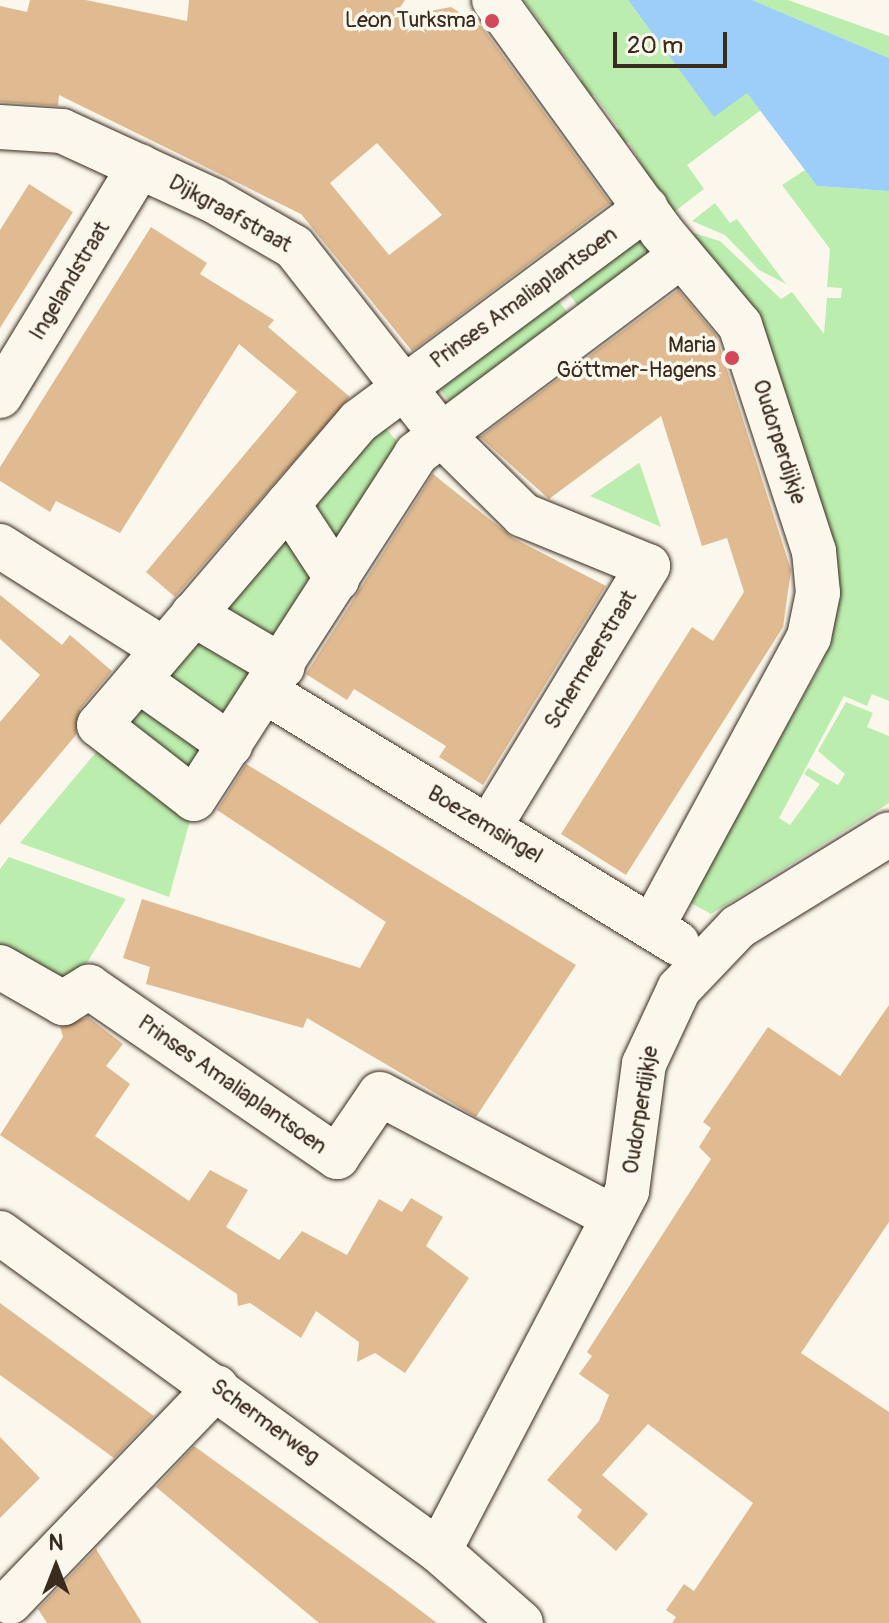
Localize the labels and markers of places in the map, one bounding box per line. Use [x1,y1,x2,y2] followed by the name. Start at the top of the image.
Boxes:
[345,8,476,34] place label: Leon Turksma
[483,12,501,30] marker: Leon Turksma
[557,332,716,384] place label: Maria Göttmer-Hagens
[723,349,741,367] marker: Maria Göttmer-Hagens

